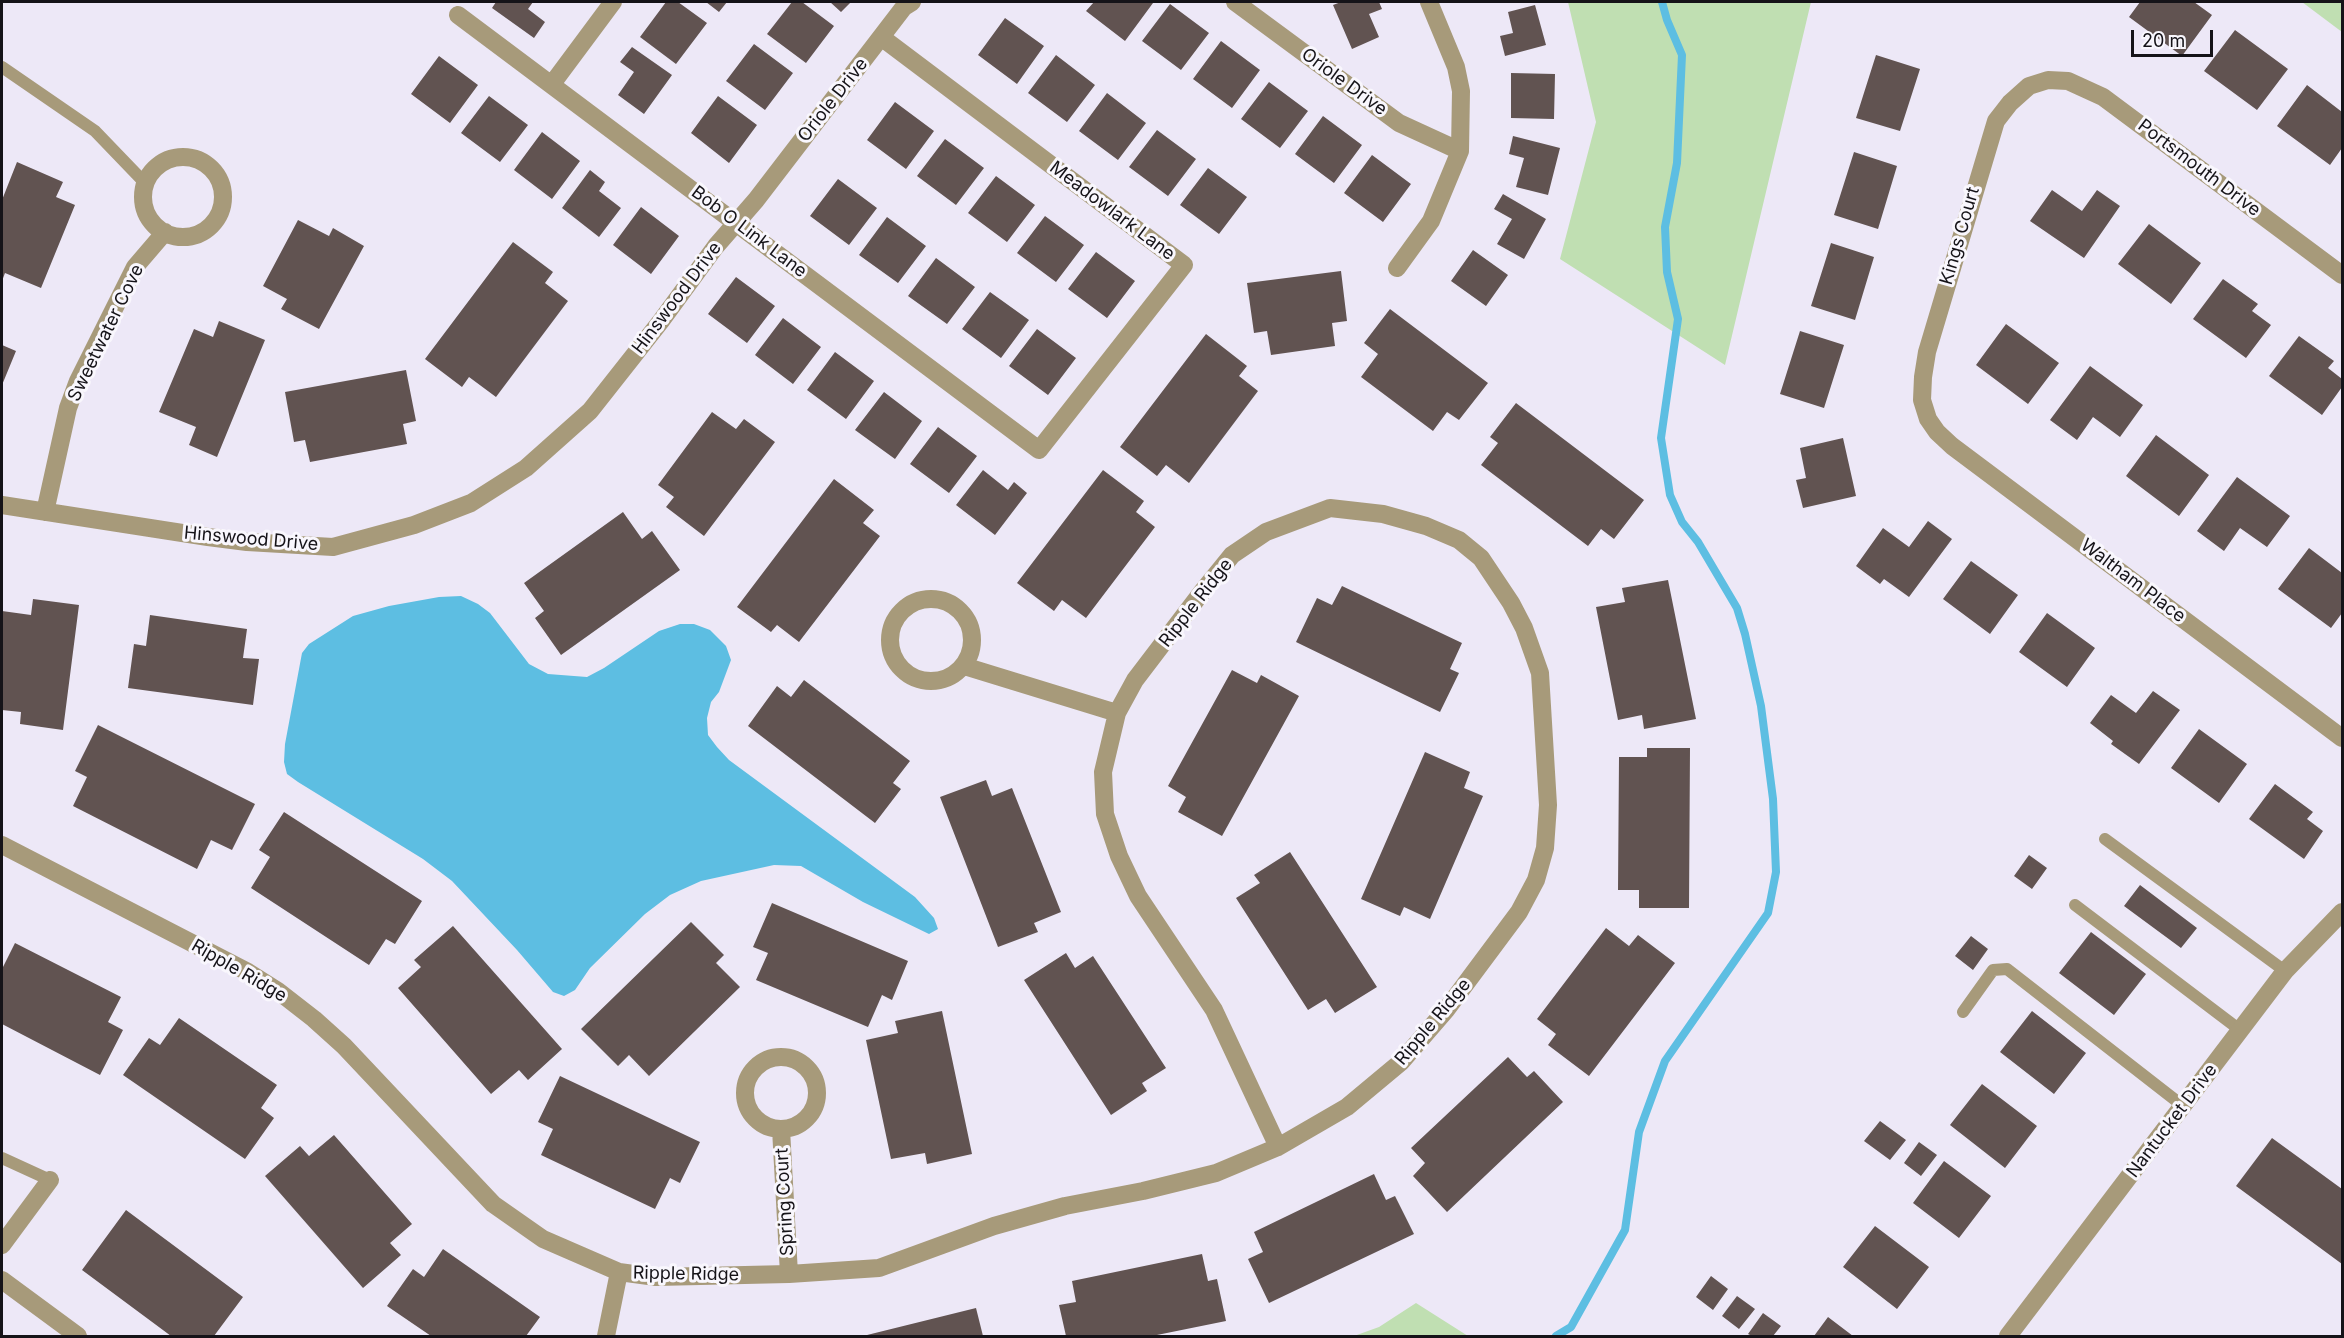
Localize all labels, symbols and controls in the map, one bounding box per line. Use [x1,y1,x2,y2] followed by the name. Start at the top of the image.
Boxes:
[2134,18,2216,56] scale bar
[2142,30,2185,51] text: 20 m
[1297,44,1391,120] street label: Oriole Drive
[794,54,872,146] street label: Oriole Drive
[2133,115,2265,221] street label: Portsmouth Drive
[1045,157,1179,265] street label: Meadowlark Lane
[687,182,811,282] street label: Bob O Link Lane
[1936,185,1984,287] street label: Kings Court
[628,238,726,358] street label: Hinswood Drive
[63,261,149,405] street label: Sweetwater Cove
[183,522,319,556] street label: Hinswood Drive
[2076,535,2190,627] street label: Waltham Place
[1155,554,1237,652] street label: Ripple Ridge
[188,935,290,1007] street label: Ripple Ridge
[1391,974,1475,1070] street label: Ripple Ridge
[2122,1060,2222,1182] street label: Nantucket Drive
[771,1147,799,1257] street label: Spring Court
[633,1262,739,1286] street label: Ripple Ridge

